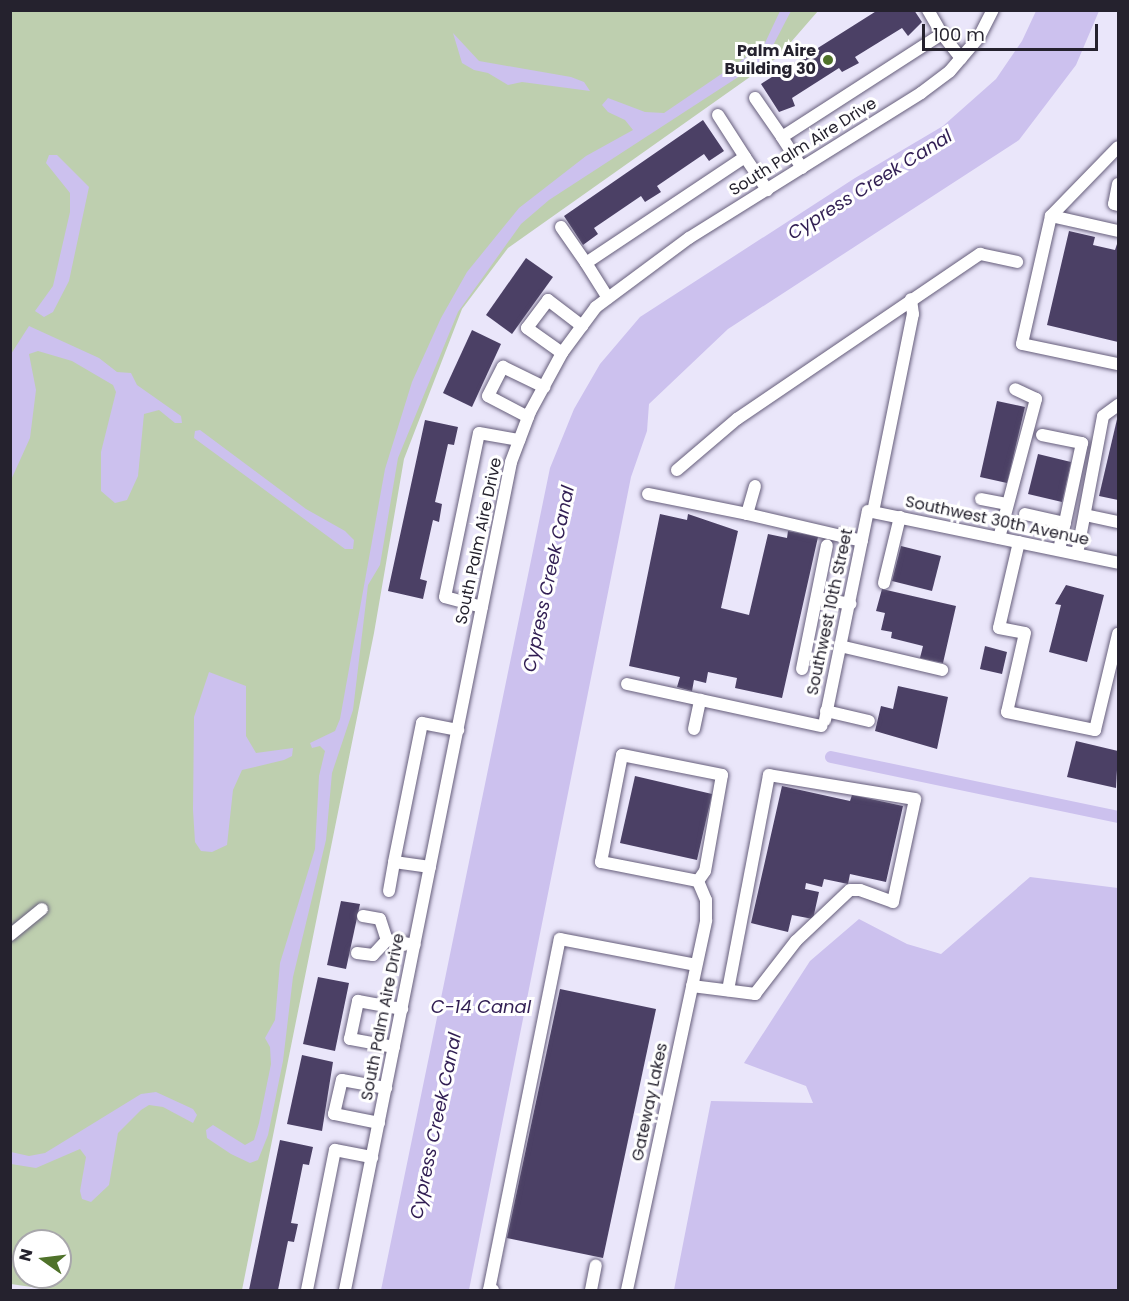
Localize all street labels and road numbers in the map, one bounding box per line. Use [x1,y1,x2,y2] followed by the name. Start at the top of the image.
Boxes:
[726,94,880,200] street label: South Palm Aire Drive
[452,456,506,626] street label: South Palm Aire Drive
[903,492,1091,550] street label: Southwest 30th Avenue
[803,527,857,697] street label: Southwest 10th Street
[357,932,409,1102] street label: South Palm Aire Drive
[628,1041,672,1163] street label: Gateway Lakes

